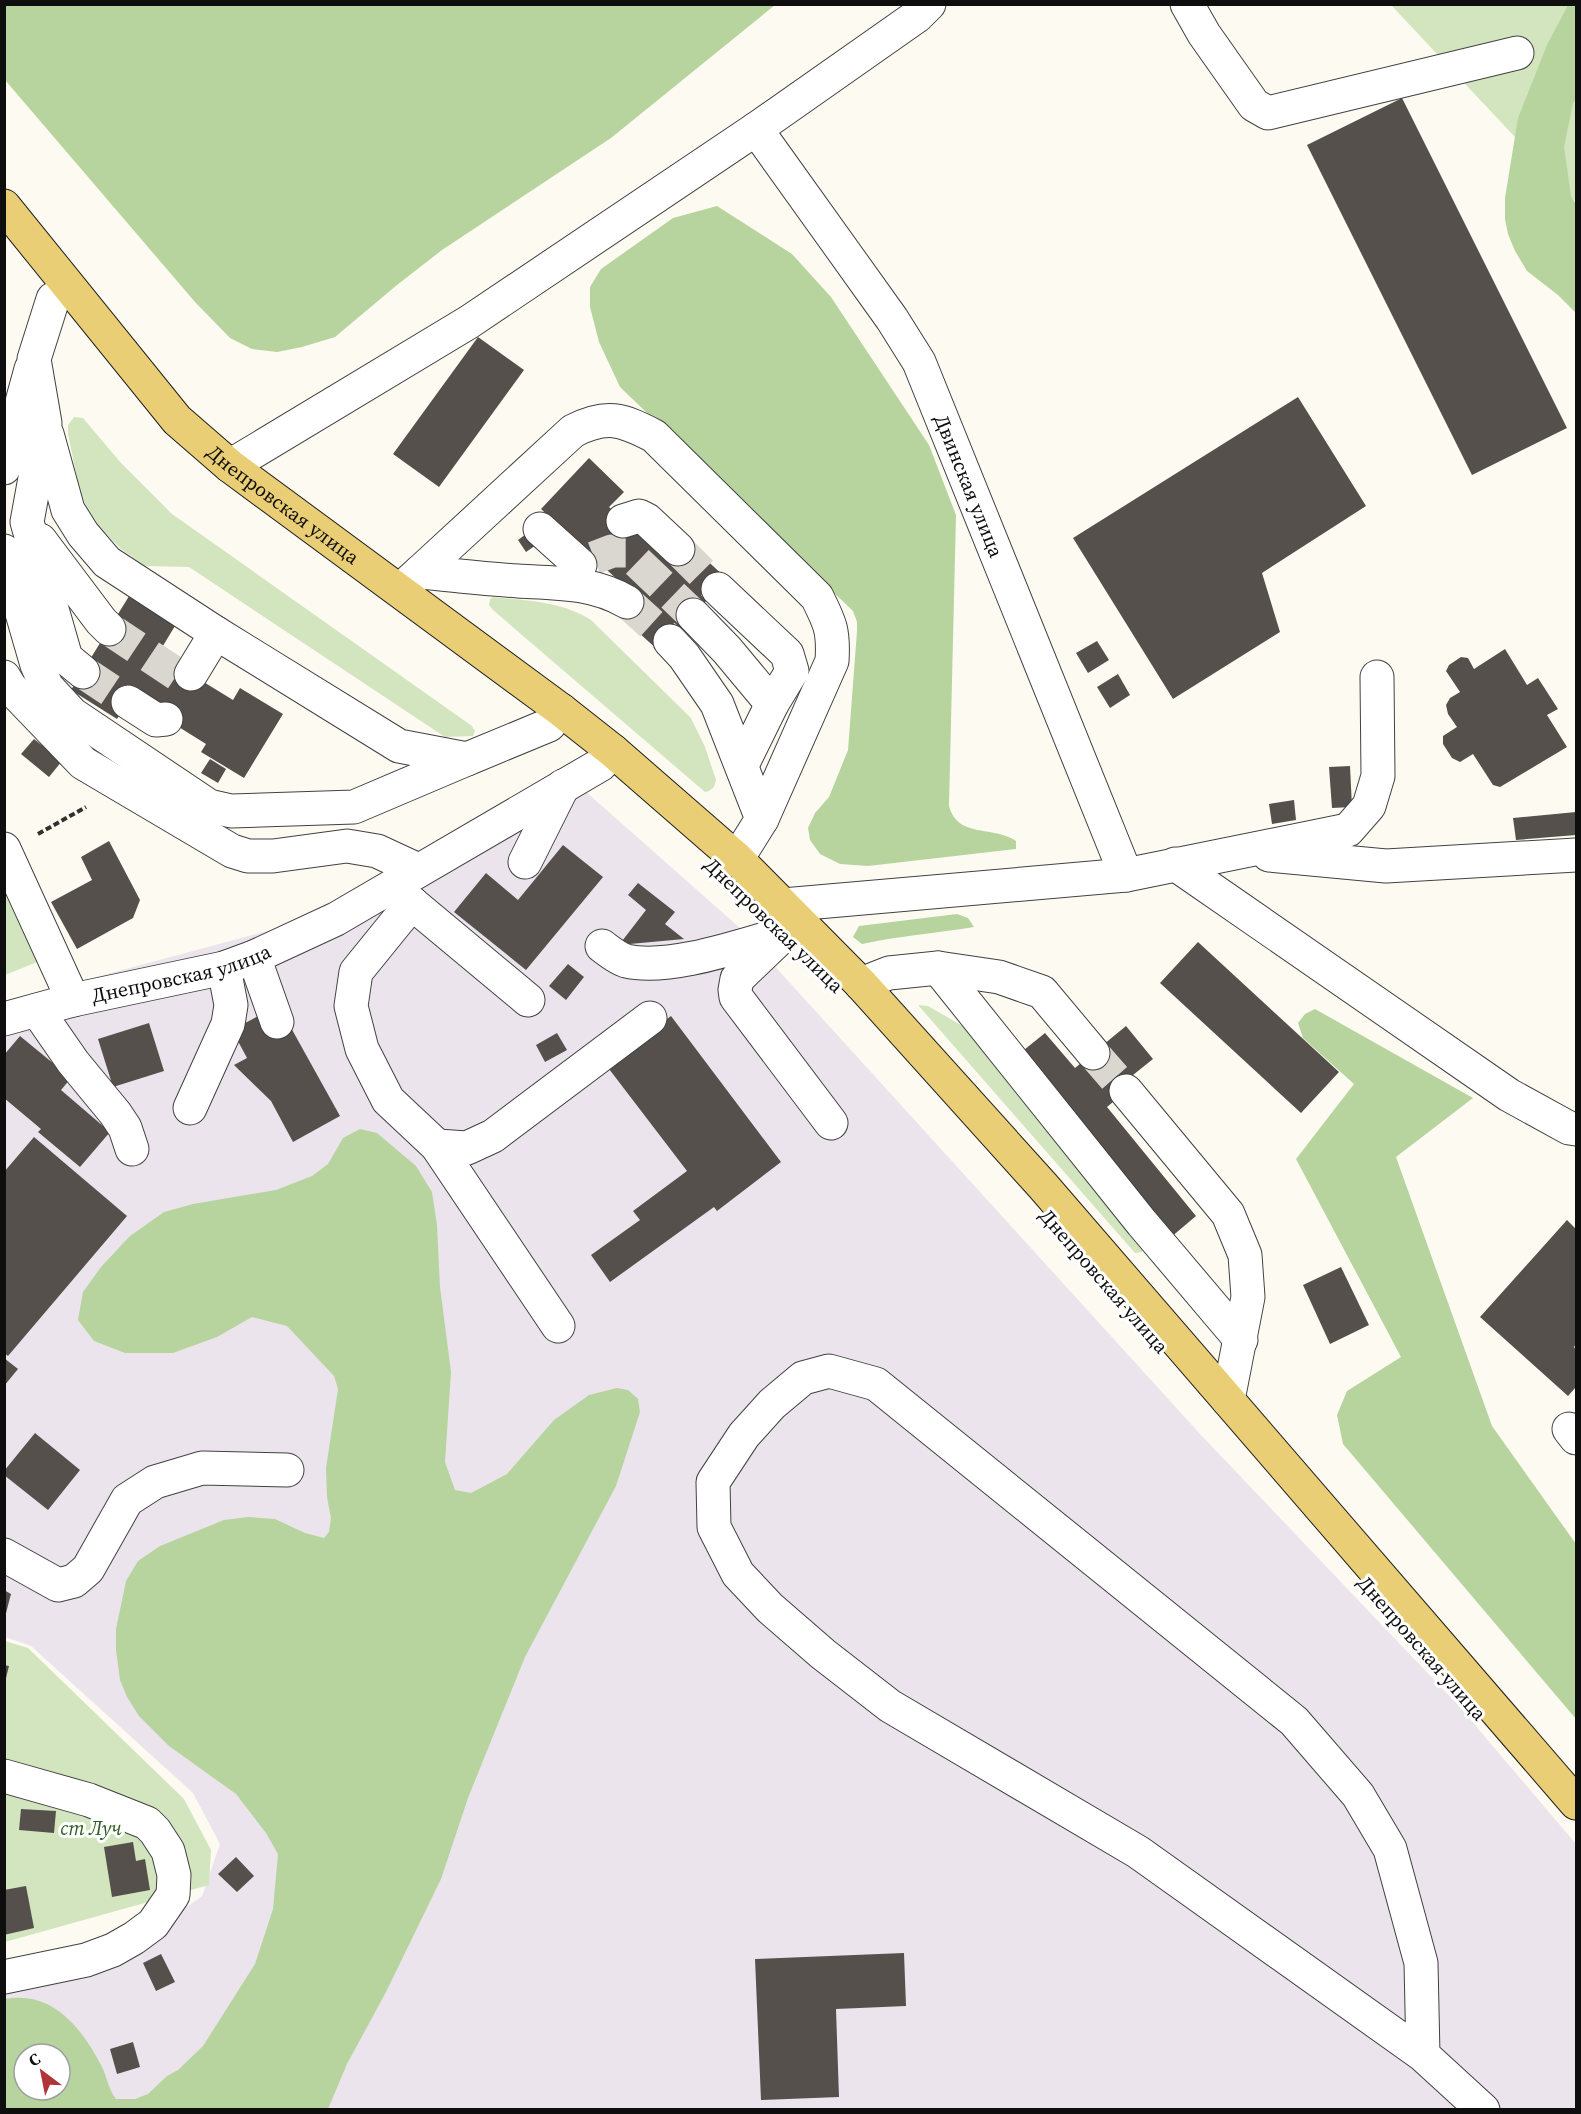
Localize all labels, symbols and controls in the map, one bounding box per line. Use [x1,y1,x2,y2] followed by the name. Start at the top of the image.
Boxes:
[928,410,1011,562] street label: Двинская улица
[201,438,366,571] street label: Днепровская улица
[698,851,851,1000] street label: Днепровская улица
[89,937,276,1010] street label: Днепровская улица
[1033,1202,1175,1360] street label: Днепровская улица
[1351,1569,1493,1727] street label: Днепровская улица
[60,1814,122,1842] park label: ст Луч
[12,2042,72,2102] north arrow
[24,2047,44,2071] text: С

